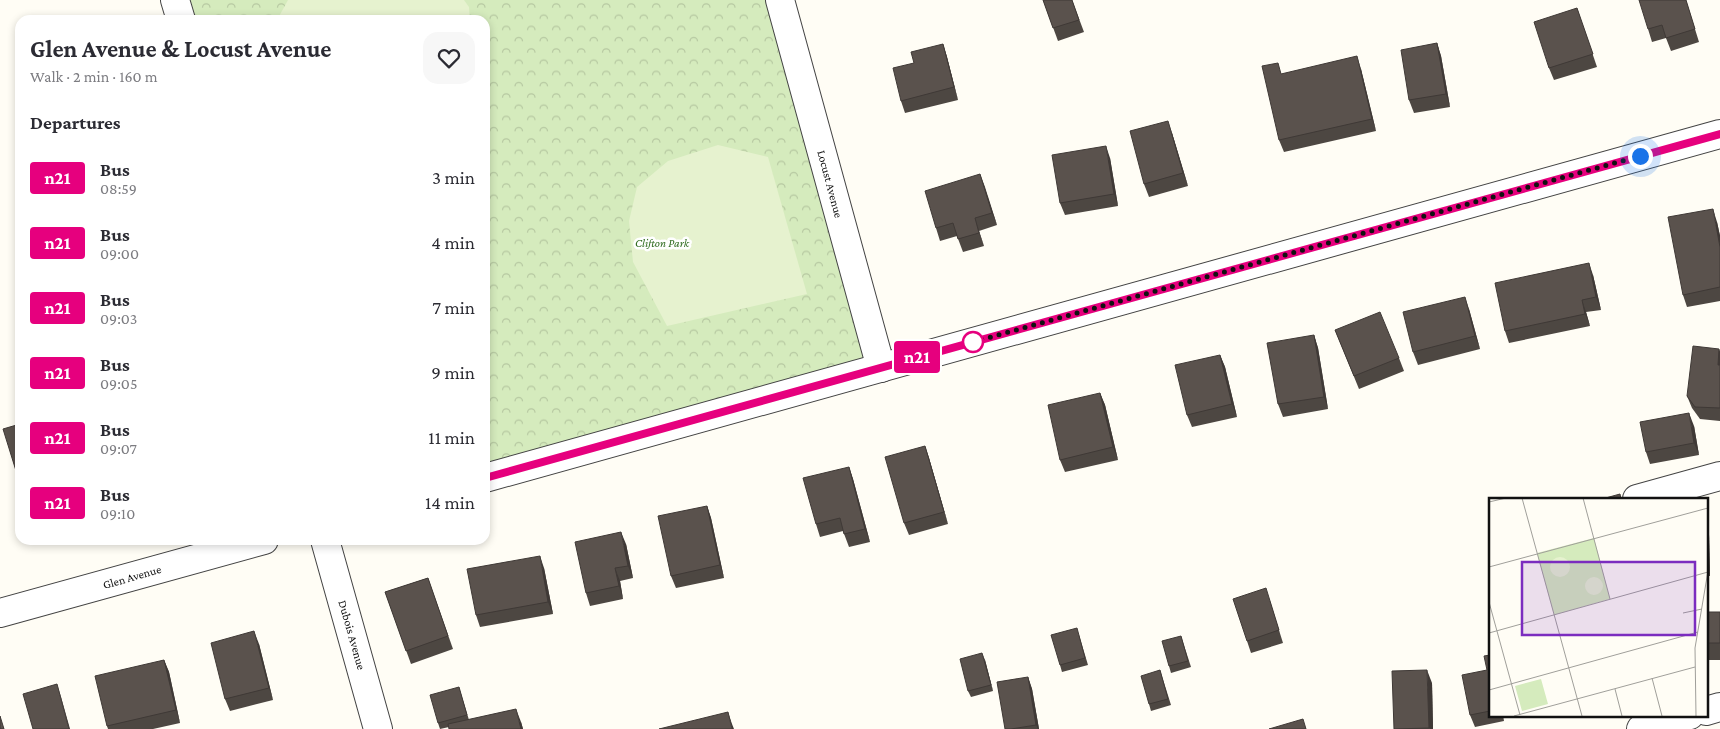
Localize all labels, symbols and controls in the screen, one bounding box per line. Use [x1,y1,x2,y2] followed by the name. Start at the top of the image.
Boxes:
[423,32,475,84] button: heart
[30,35,332,62] text: Glen Avenue & Locust Avenue
[30,68,158,85] text: Walk · 2 min · 160 m
[30,112,121,133] text: Departures
[1628,144,1653,169] your location
[814,149,846,219] street label: Locust Avenue
[100,159,130,180] text: Bus
[432,167,475,188] text: 3 min
[45,168,71,188] text: n21
[100,180,137,197] text: 08:59
[100,224,130,245] text: Bus
[431,232,475,253] text: 4 min
[45,233,71,253] text: n21
[635,236,690,250] park label: Clifton Park
[100,245,139,262] text: 09:00
[100,289,130,310] text: Bus
[432,297,475,318] text: 7 min
[45,298,71,318] text: n21
[100,310,137,327] text: 09:03
[962,331,984,353] unlabelled marker
[888,341,946,373] line badge: n21
[904,347,930,367] text: n21
[100,354,130,375] text: Bus
[431,362,475,383] text: 9 min
[45,363,71,383] text: n21
[100,375,137,392] text: 09:05
[100,419,130,440] text: Bus
[428,427,475,448] text: 11 min
[45,428,71,448] text: n21
[100,440,137,457] text: 09:07
[100,484,130,505] text: Bus
[425,492,475,513] text: 14 min
[45,493,71,513] text: n21
[1489,498,1708,716] inset map
[100,505,135,522] text: 09:10
[101,562,163,592] street label: Glen Avenue
[335,599,369,671] street label: Dubois Avenue

